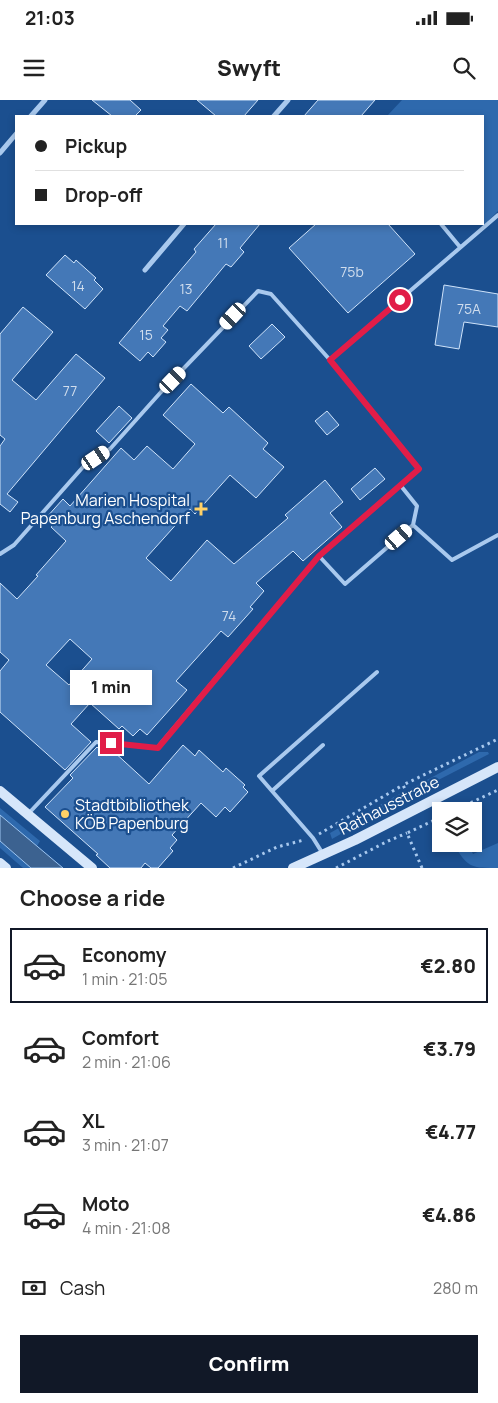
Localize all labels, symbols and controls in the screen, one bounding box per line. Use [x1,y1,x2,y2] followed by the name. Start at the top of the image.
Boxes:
[25,5,75,31] text: 21:03
[217,53,281,83] text: Swyft
[20,54,48,82] icon: menu
[450,54,478,82] icon: search
[65,133,127,159] text: Pickup
[65,182,142,208] text: Drop-off
[218,233,228,252] house number: 11
[340,262,364,281] house number: 75b
[71,276,85,295] house number: 14
[179,279,193,298] house number: 13
[389,289,411,311] route start
[457,299,481,318] house number: 75A
[217,300,248,332] car
[139,325,153,344] house number: 15
[157,364,188,396] car
[63,381,77,400] house number: 77
[79,443,112,473] car
[21,489,190,529] place label: Marien Hospital Papenburg Aschendorf
[194,502,208,516] marker: Marien Hospital Papenburg Aschendorf
[382,521,415,553] car
[222,606,236,625] house number: 74
[70,670,152,706] callout: 1 min
[91,676,131,698] text: 1 min
[100,732,122,754] route end
[335,770,443,840] street label: Rathausstraße
[75,794,190,834] place label: Stadtbibliothek KÖB Papenburg
[432,802,482,852] map controls
[432,802,482,852] button: layers
[59,808,71,820] marker: Stadtbibliothek KÖB Papenburg
[20,883,165,913] text: Choose a ride
[82,942,166,968] text: Economy
[22,943,67,988] icon: car
[421,953,476,979] text: €2.80
[82,968,167,990] text: 1 min · 21:05
[82,1025,159,1051] text: Comfort
[22,1026,67,1071] icon: car
[423,1036,476,1062] text: €3.79
[82,1051,171,1073] text: 2 min · 21:06
[82,1108,105,1134] text: XL
[22,1109,67,1154] icon: car
[425,1119,476,1145] text: €4.77
[82,1134,169,1156] text: 3 min · 21:07
[82,1191,129,1217] text: Moto
[22,1192,67,1237] icon: car
[422,1202,476,1228] text: €4.86
[82,1217,171,1239] text: 4 min · 21:08
[20,1274,48,1302] icon: cash
[60,1275,105,1301] text: Cash
[433,1277,478,1299] text: 280 m
[20,1335,478,1393] button: Confirm

